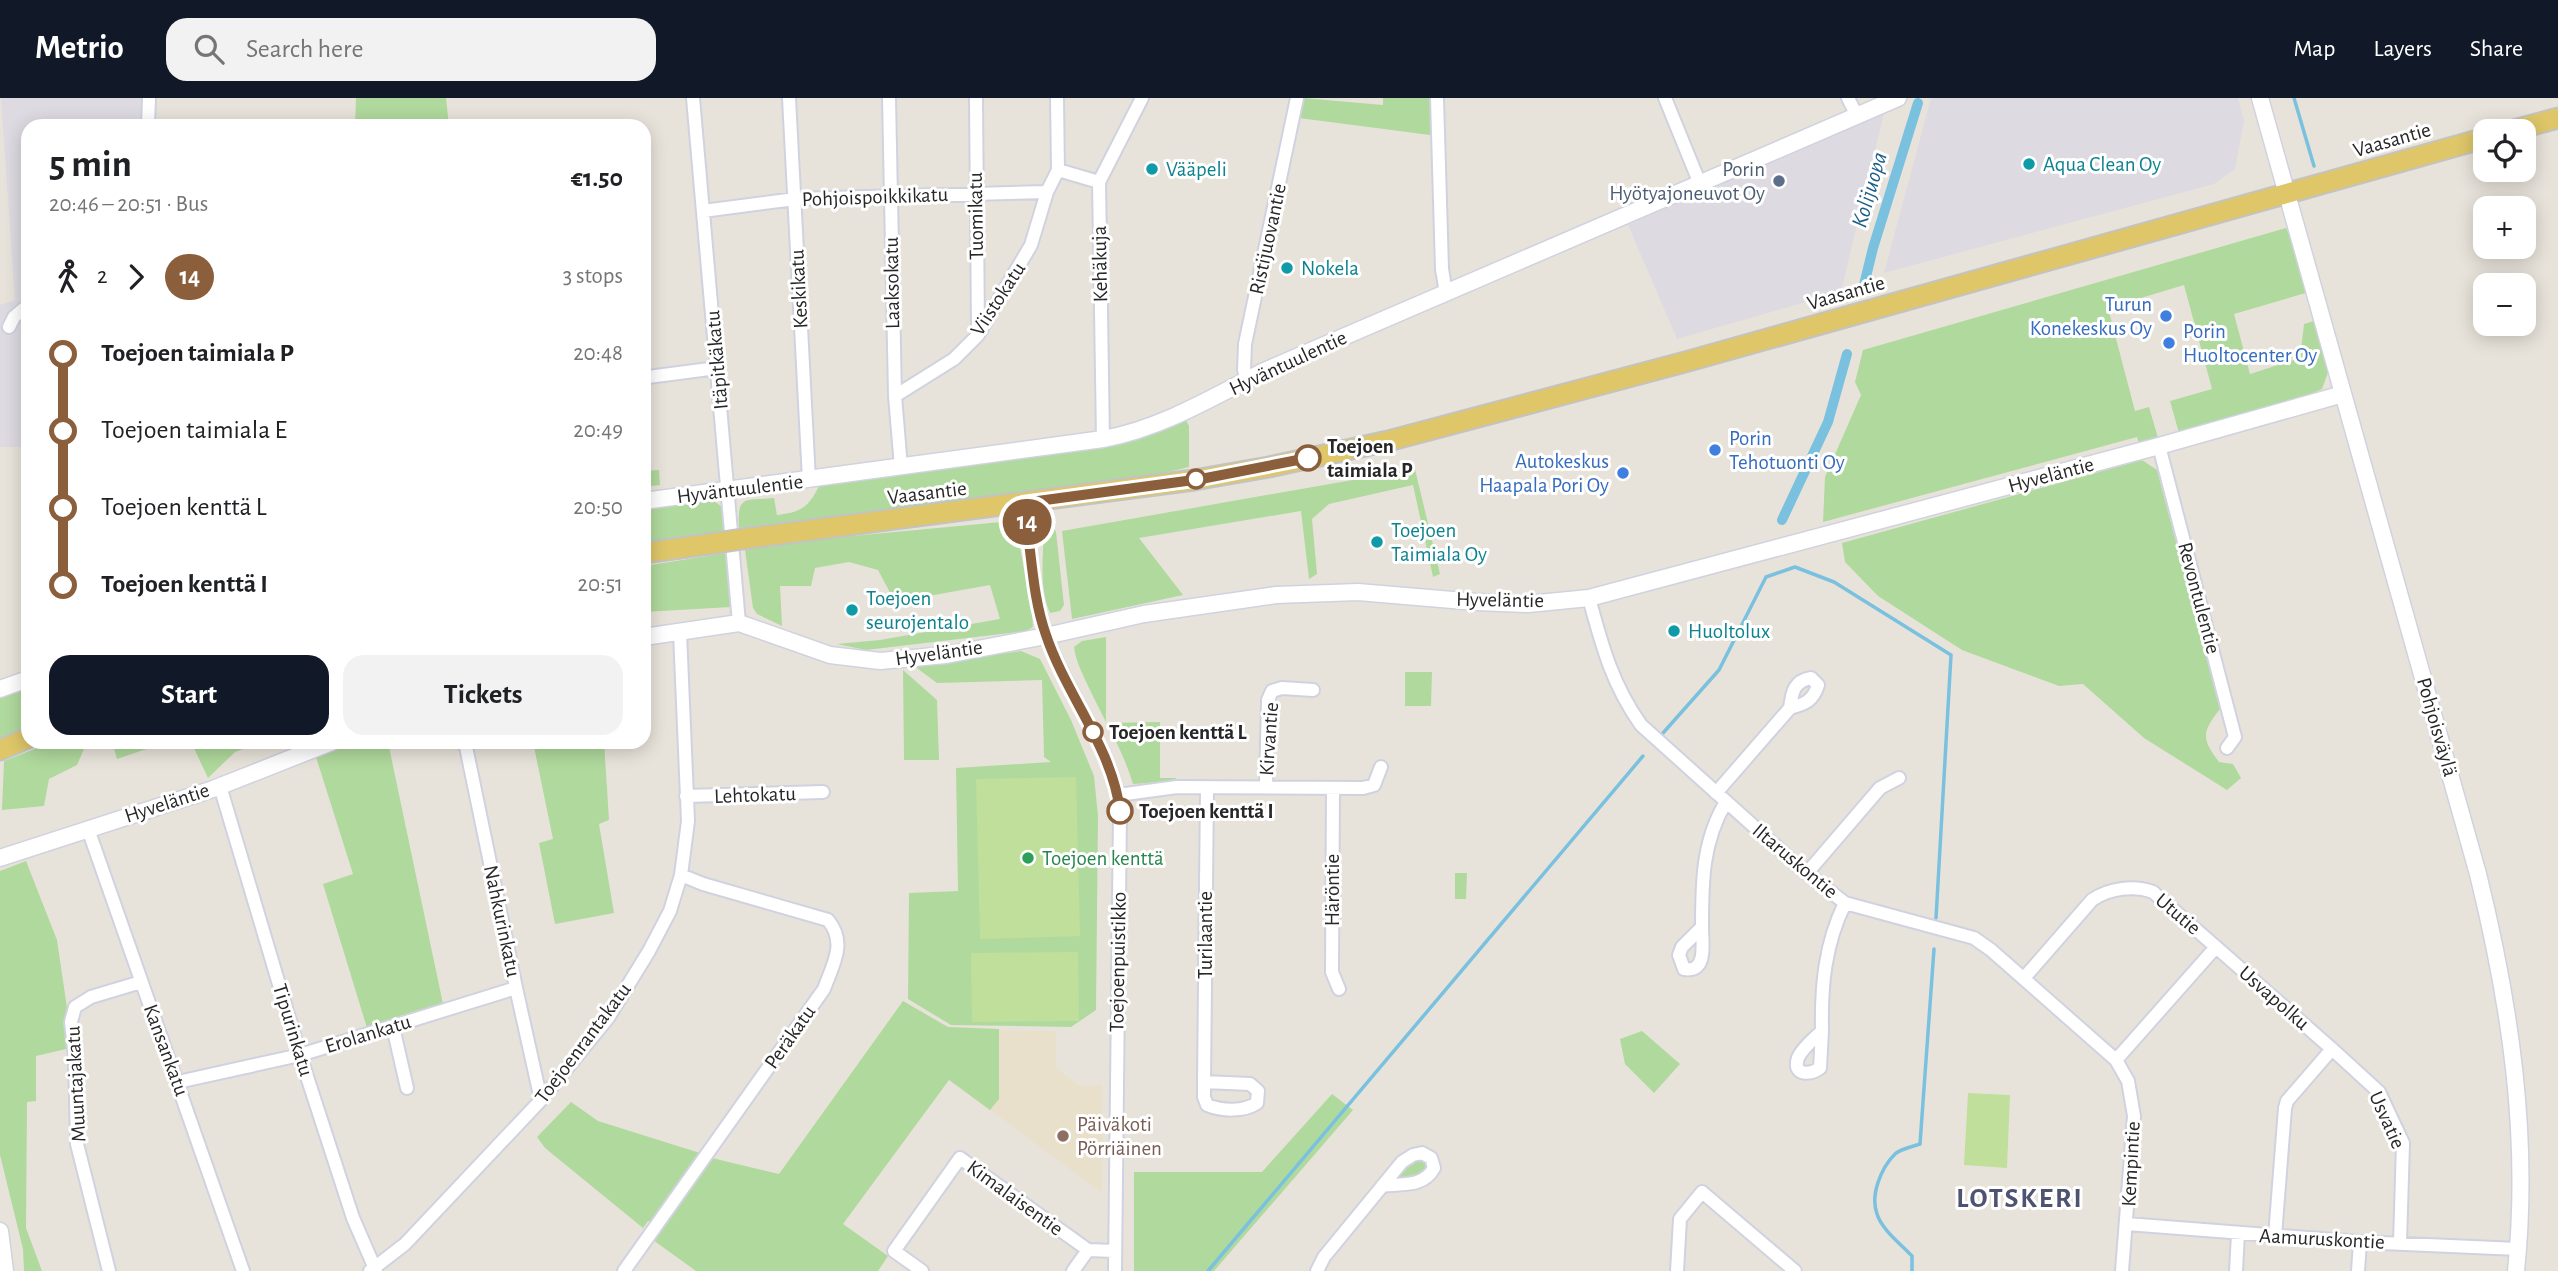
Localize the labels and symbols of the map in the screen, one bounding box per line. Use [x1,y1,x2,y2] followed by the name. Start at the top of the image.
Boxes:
[2351,119,2433,161] street label: Vaasantie
[1848,150,1892,230] water label: Kolijuopa
[2043,154,2161,175] place label: Aqua Clean Oy
[2021,156,2037,172] marker: Aqua Clean Oy
[1166,159,1227,180] place label: Vääpeli
[1609,159,1765,204] place label: Porin Hyötyajoneuvot Oy
[1144,161,1160,177] marker: Vääpeli
[965,172,987,260] street label: Tuomikatu
[1771,173,1787,189] marker: Porin Hyötyajoneuvot Oy
[1246,182,1290,296] street label: Ristijuovantie
[801,184,949,210] street label: Pohjoispoikkikatu
[1089,225,1111,303] street label: Kehäkuja
[881,237,903,329] street label: Laaksokatu
[786,249,812,329] street label: Keskikatu
[967,258,1030,339] street label: Viistokatu
[1301,258,1359,279] place label: Nokela
[1279,260,1295,276] marker: Nokela
[1805,272,1887,314] street label: Vaasantie
[2030,294,2152,339] place label: Turun Konekeskus Oy
[2158,308,2174,324] marker: Turun Konekeskus Oy
[702,309,732,410] street label: Itäpitkäkatu
[2183,321,2317,366] place label: Porin Huoltocenter Oy
[1226,327,1350,399] street label: Hyväntuulentie
[2161,335,2177,351] marker: Porin Huoltocenter Oy
[1729,428,1845,473] place label: Porin Tehotuonti Oy
[1327,436,1413,481] place label: Toejoen taimiala P
[1707,442,1723,458] marker: Porin Tehotuonti Oy
[1295,445,1321,471] marker: Toejoen taimiala P
[1479,451,1609,496] place label: Autokeskus Haapala Pori Oy
[2006,453,2096,497] street label: Hyveläntie
[1615,465,1631,481] marker: Autokeskus Haapala Pori Oy
[1186,469,1206,489] unlabelled marker
[676,471,804,507] street label: Hyväntuulentie
[886,478,968,508] street label: Vaasantie
[996,499,1058,545] line badge: 14
[1391,520,1487,565] place label: Toejoen Taimiala Oy
[1369,534,1385,550] marker: Toejoen Taimiala Oy
[2174,540,2224,656] street label: Revontulentie
[866,588,969,633] place label: Toejoen seurojentalo
[1456,589,1544,611] street label: Hyveläntie
[844,602,860,618] marker: Toejoen seurojentalo
[1688,621,1770,642] place label: Huoltolux
[1666,623,1682,639] marker: Huoltolux
[894,636,984,670] street label: Hyveläntie
[2413,675,2461,779] street label: Pohjoisväylä
[1256,701,1282,777] street label: Kirvantie
[1083,722,1103,742] marker: Toejoen kenttä L
[1109,722,1248,743] place label: Toejoen kenttä L
[122,779,212,827] street label: Hyveläntie
[714,783,797,807] street label: Lehtokatu
[1107,798,1133,824] marker: Toejoen kenttä I
[1139,801,1274,822] place label: Toejoen kenttä I
[1748,820,1842,902] street label: Iltaruskontie
[1042,848,1164,869] place label: Toejoen kenttä
[1020,850,1036,866] marker: Toejoen kenttä
[1322,854,1343,926] street label: Häröntie
[480,863,524,979] street label: Nahkurinkatu
[2151,889,2205,939] street label: Ututie
[1195,891,1216,979] street label: Turilaantie
[1106,892,1130,1032] street label: Toejoenpuistikko
[2235,962,2313,1034] street label: Usvapolku
[531,979,635,1107] street label: Toejoenrantakatu
[269,981,317,1079] street label: Tipurinkatu
[140,1001,192,1099] street label: Kansankatu
[761,1001,819,1073] street label: Peräkatu
[322,1011,414,1057] street label: Erolankatu
[62,1025,90,1143] street label: Muuntajakatu
[2365,1088,2409,1152] street label: Usvatie
[1077,1114,1162,1159] place label: Päiväkoti Pörriäinen
[2118,1121,2144,1207] street label: Kempintie
[1055,1128,1071,1144] marker: Päiväkoti Pörriäinen
[963,1156,1067,1240] street label: Kimalaisentie
[1956,1185,2084,1213] district label: LOTSKERI
[2259,1225,2385,1253] street label: Aamuruskontie

